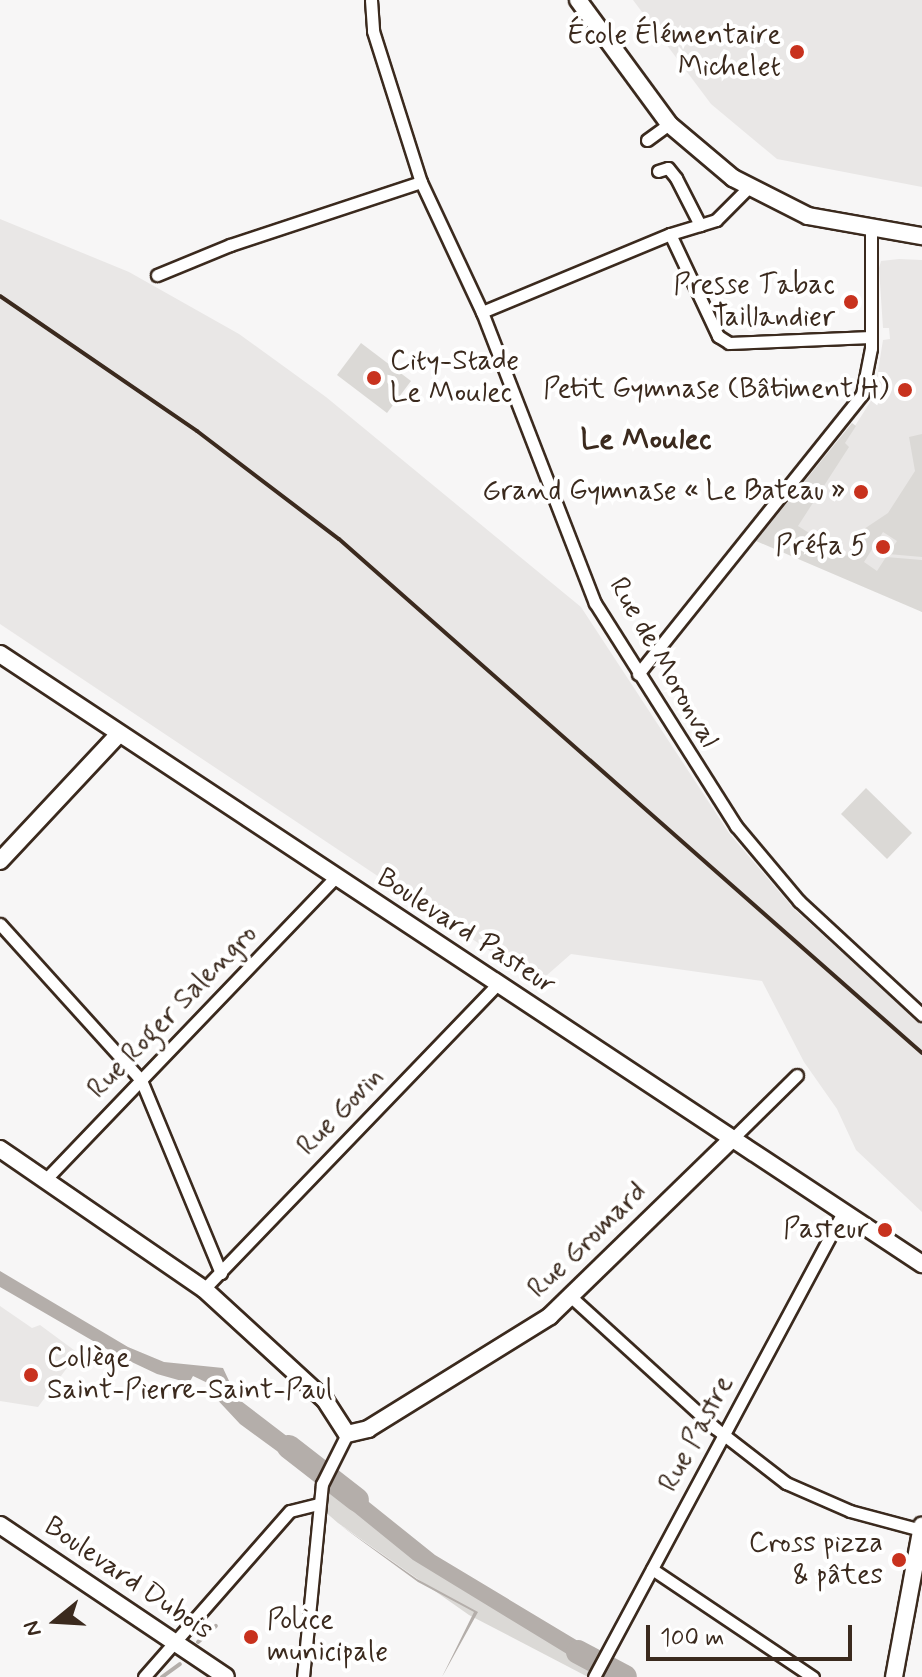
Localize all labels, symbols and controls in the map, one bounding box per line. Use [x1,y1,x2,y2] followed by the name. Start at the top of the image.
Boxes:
[567,19,781,85] place label: École Élémentaire Michelet
[788,43,806,61] marker: École Élémentaire Michelet
[683,269,835,335] place label: Presse Tabac Taillandier
[842,293,860,311] marker: Presse Tabac Taillandier
[390,345,519,411] place label: City-Stade Le Moulec
[365,369,383,387] marker: City-Stade Le Moulec
[534,373,889,407] place label: Petit Gymnase (Bâtiment H)
[896,381,914,399] marker: Petit Gymnase (Bâtiment H)
[584,422,708,458] district label: Le Moulec
[469,475,845,509] place label: Grand Gymnase « Le Bateau »
[852,483,870,501] marker: Grand Gymnase « Le Bateau »
[775,530,867,564] place label: Préfa 5
[874,538,892,556] marker: Préfa 5
[601,572,725,754] street label: Rue de Moronval
[371,862,561,1002] street label: Boulevard Pasteur
[81,917,265,1107] street label: Rue Roger Salengro
[291,1061,391,1163] street label: Rue Govin
[522,1176,654,1306] street label: Rue Gromard
[783,1213,869,1247] place label: Pasteur
[876,1221,894,1239] marker: Pasteur
[47,1342,332,1408] place label: Collège Saint-Pierre-Saint-Paul
[22,1366,40,1384] marker: Collège Saint-Pierre-Saint-Paul
[653,1372,741,1496] street label: Rue Pastre
[37,1510,219,1648] street label: Boulevard Dubois
[748,1527,883,1593] place label: Cross pizza & pâtes
[890,1551,908,1569] marker: Cross pizza & pâtes
[16,1581,96,1661] north arrow
[267,1604,388,1670] place label: Police municipale
[650,1609,856,1659] scale bar
[18,1617,49,1640] text: N
[660,1623,724,1654] text: 100 m
[242,1628,260,1646] marker: Police municipale

